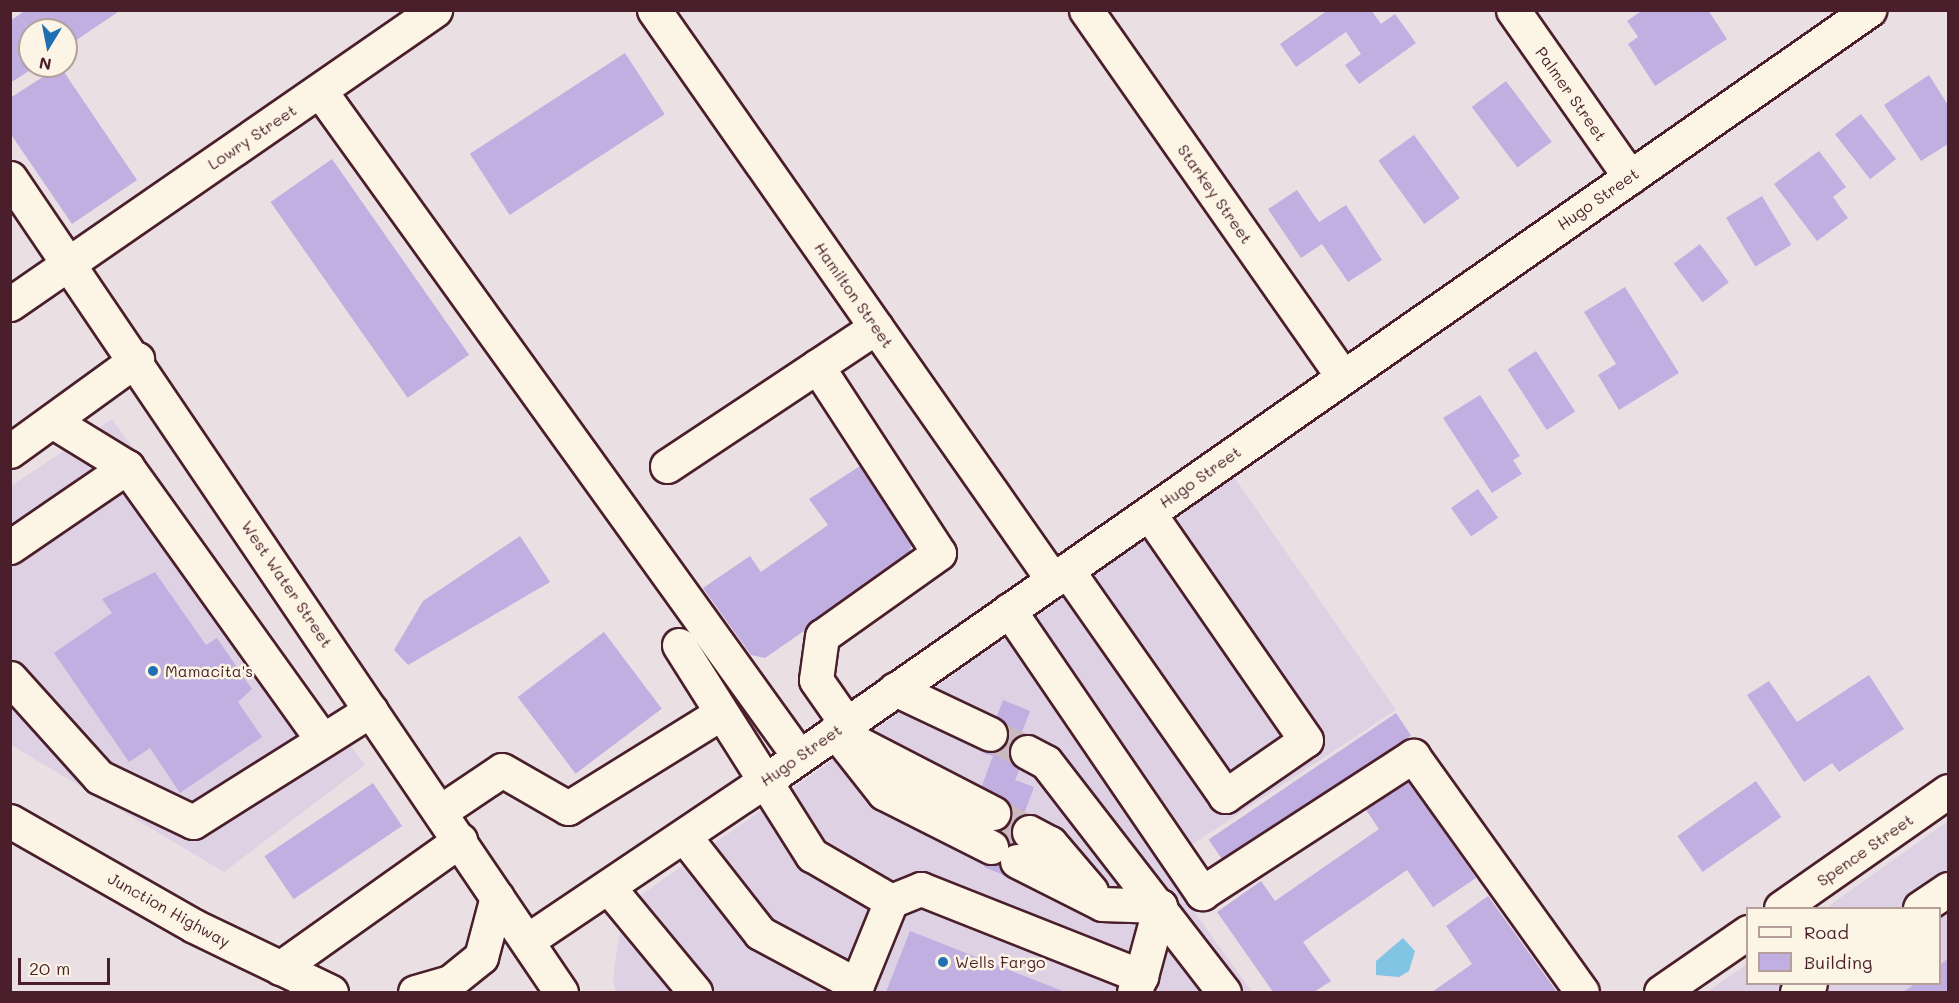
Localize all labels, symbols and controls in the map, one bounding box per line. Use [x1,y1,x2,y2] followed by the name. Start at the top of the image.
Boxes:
[18,18,78,78] north arrow
[1531,43,1611,145] street label: Palmer Street
[37,53,53,76] text: N
[204,100,300,174] street label: Lowry Street
[1174,141,1256,247] street label: Starkey Street
[1554,164,1642,234] street label: Hugo Street
[810,239,898,351] street label: Hamilton Street
[1156,442,1244,512] street label: Hugo Street
[237,517,337,651] street label: West Water Street
[165,661,253,681] place label: Mamacita's
[146,664,160,678] marker: Mamacita's
[757,720,845,790] street label: Hugo Street
[1813,810,1917,890] street label: Spence Street
[105,869,233,951] street label: Junction Highway
[1746,907,1941,985] legend
[1804,920,1849,944] text: Road
[21,946,112,984] scale bar
[1804,950,1872,974] text: Building
[955,952,1046,972] place label: Wells Fargo
[936,955,950,969] marker: Wells Fargo
[29,956,70,980] text: 20 m

